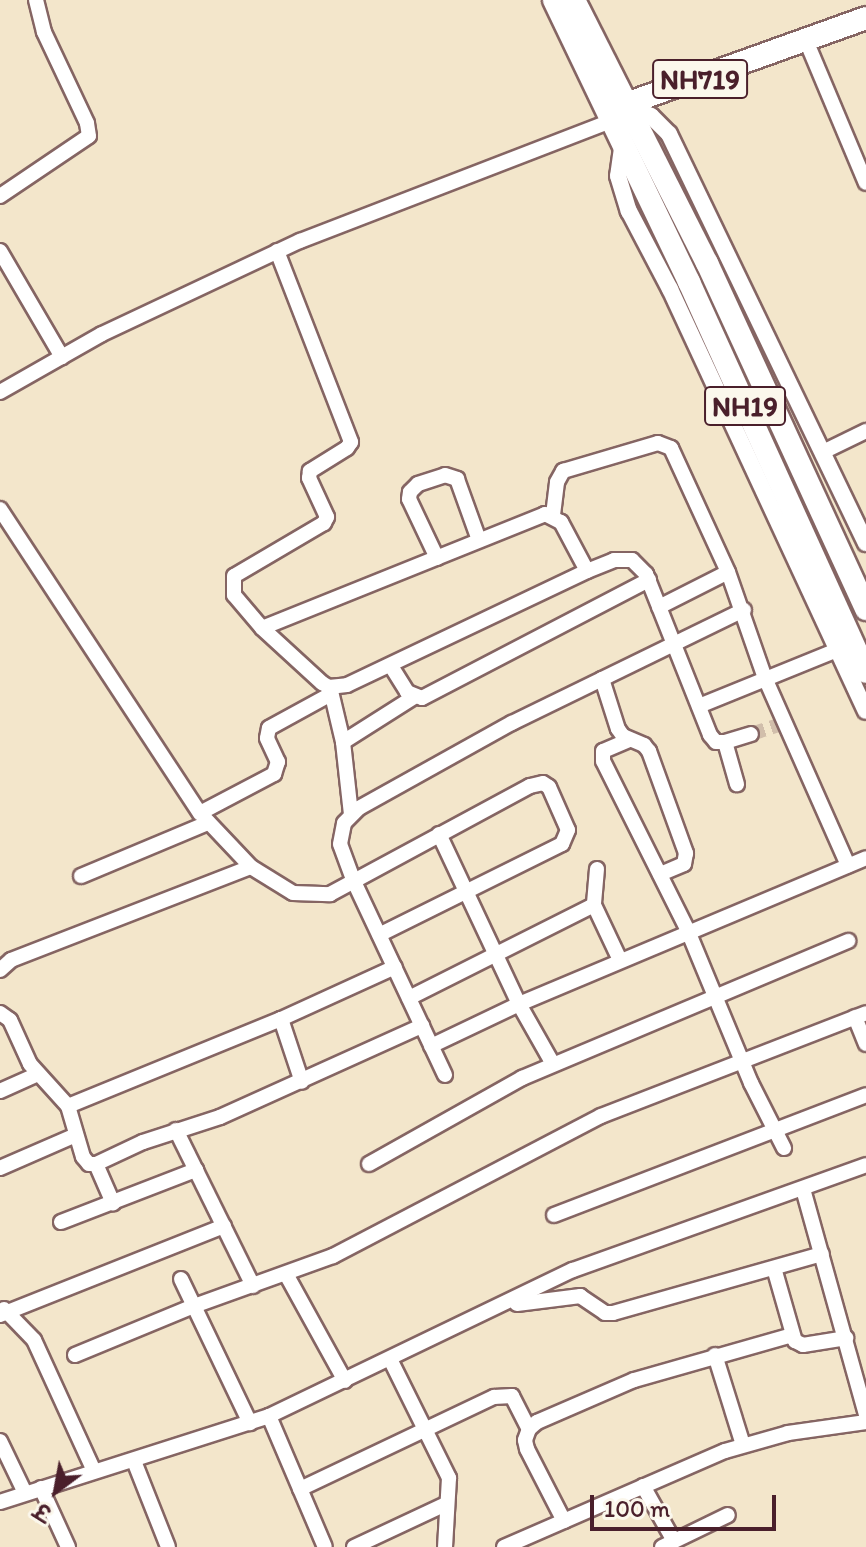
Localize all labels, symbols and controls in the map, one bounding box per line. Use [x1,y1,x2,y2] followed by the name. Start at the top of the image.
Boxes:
[652,55,748,103] road number: NH719
[703,382,787,430] road number: NH19
[16,1451,96,1531] north arrow
[594,1479,780,1529] scale bar
[604,1494,670,1523] text: 100 m
[30,1496,56,1527] text: उ

